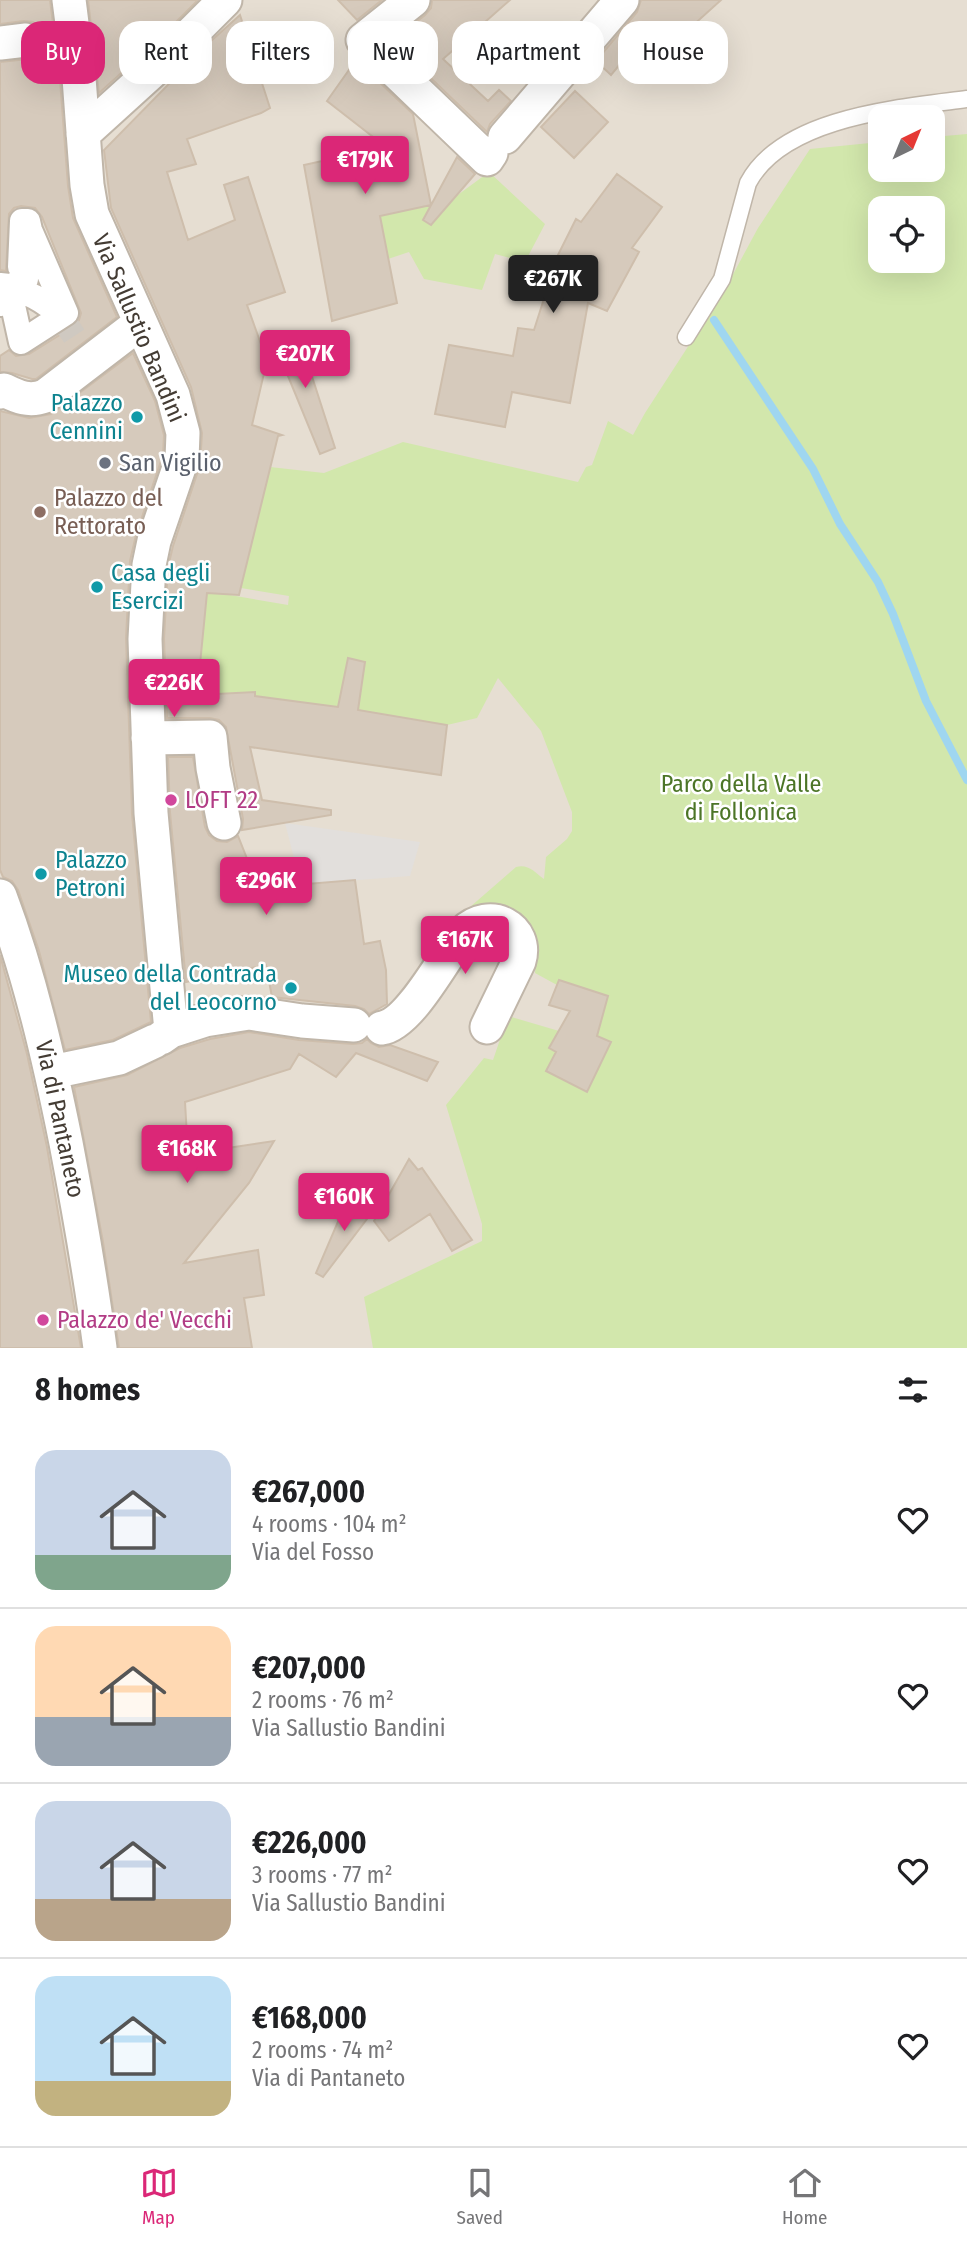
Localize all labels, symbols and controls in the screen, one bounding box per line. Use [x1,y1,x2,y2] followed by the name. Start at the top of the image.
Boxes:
[21,21,105,84] chip: Buy
[119,21,212,84] chip: Rent
[226,21,334,84] chip: Filters
[348,21,438,84] chip: New
[452,21,604,84] chip: Apartment
[618,21,728,84] chip: House
[868,105,945,182] north arrow
[868,105,945,273] map controls
[316,136,414,196] pin: €179K
[337,145,393,173] text: €179K
[868,196,945,273] button: locate
[87,230,191,426] street label: Via Sallustio Bandini
[504,256,602,315] pin: €267K
[524,264,582,292] text: €267K
[256,330,354,390] pin: €207K
[276,339,334,367] text: €207K
[49,389,123,445] place label: Palazzo Cennini
[129,409,145,425] marker: Palazzo Cennini
[119,449,222,477] place label: San Vigilio
[97,455,113,471] marker: San Vigilio
[54,484,163,540] place label: Palazzo del Rettorato
[32,504,48,520] marker: Palazzo del Rettorato
[111,559,210,615] place label: Casa degli Esercizi
[89,579,105,595] marker: Casa degli Esercizi
[125,660,223,719] pin: €226K
[145,668,203,696] text: €226K
[661,770,821,826] park label: Parco della Valle di Follonica
[185,786,258,814] place label: LOFT 22
[163,792,179,808] marker: LOFT 22
[55,846,127,902] place label: Palazzo Petroni
[217,858,315,917] pin: €296K
[33,866,49,882] marker: Palazzo Petroni
[236,866,296,894] text: €296K
[416,916,514,976] pin: €167K
[437,925,493,953] text: €167K
[63,960,277,1016] place label: Museo della Contrada del Leocorno
[283,980,299,996] marker: Museo della Contrada del Leocorno
[30,1038,90,1200] street label: Via di Pantaneto
[138,1126,236,1185] pin: €168K
[158,1134,216,1162] text: €168K
[295,1174,393,1233] pin: €160K
[314,1182,374,1210] text: €160K
[57,1306,232,1334] place label: Palazzo de' Vecchi
[35,1312,51,1328] marker: Palazzo de' Vecchi
[894,1371,932,1409] icon: filters
[35,1372,140,1408] text: 8 homes
[252,1474,365,1510] text: €267,000
[91,1478,175,1562] icon: home
[894,1501,932,1539] icon: heart
[252,1510,407,1538] text: 4 rooms · 104 m²
[252,1538,374,1566] text: Via del Fosso
[252,1650,366,1686] text: €207,000
[91,1654,175,1738] icon: home
[894,1677,932,1715] icon: heart
[252,1686,394,1714] text: 2 rooms · 76 m²
[252,1714,445,1742] text: Via Sallustio Bandini
[252,1825,367,1861] text: €226,000
[91,1829,175,1913] icon: home
[894,1852,932,1890] icon: heart
[252,1861,393,1889] text: 3 rooms · 77 m²
[252,1889,445,1917] text: Via Sallustio Bandini
[252,2000,367,2036] text: €168,000
[91,2004,175,2088] icon: home
[894,2027,932,2065] icon: heart
[252,2036,393,2064] text: 2 rooms · 74 m²
[252,2064,405,2092] text: Via di Pantaneto
[140,2164,178,2229] tab: Map
[457,2164,503,2229] tab: Saved
[782,2164,827,2229] tab: Home

